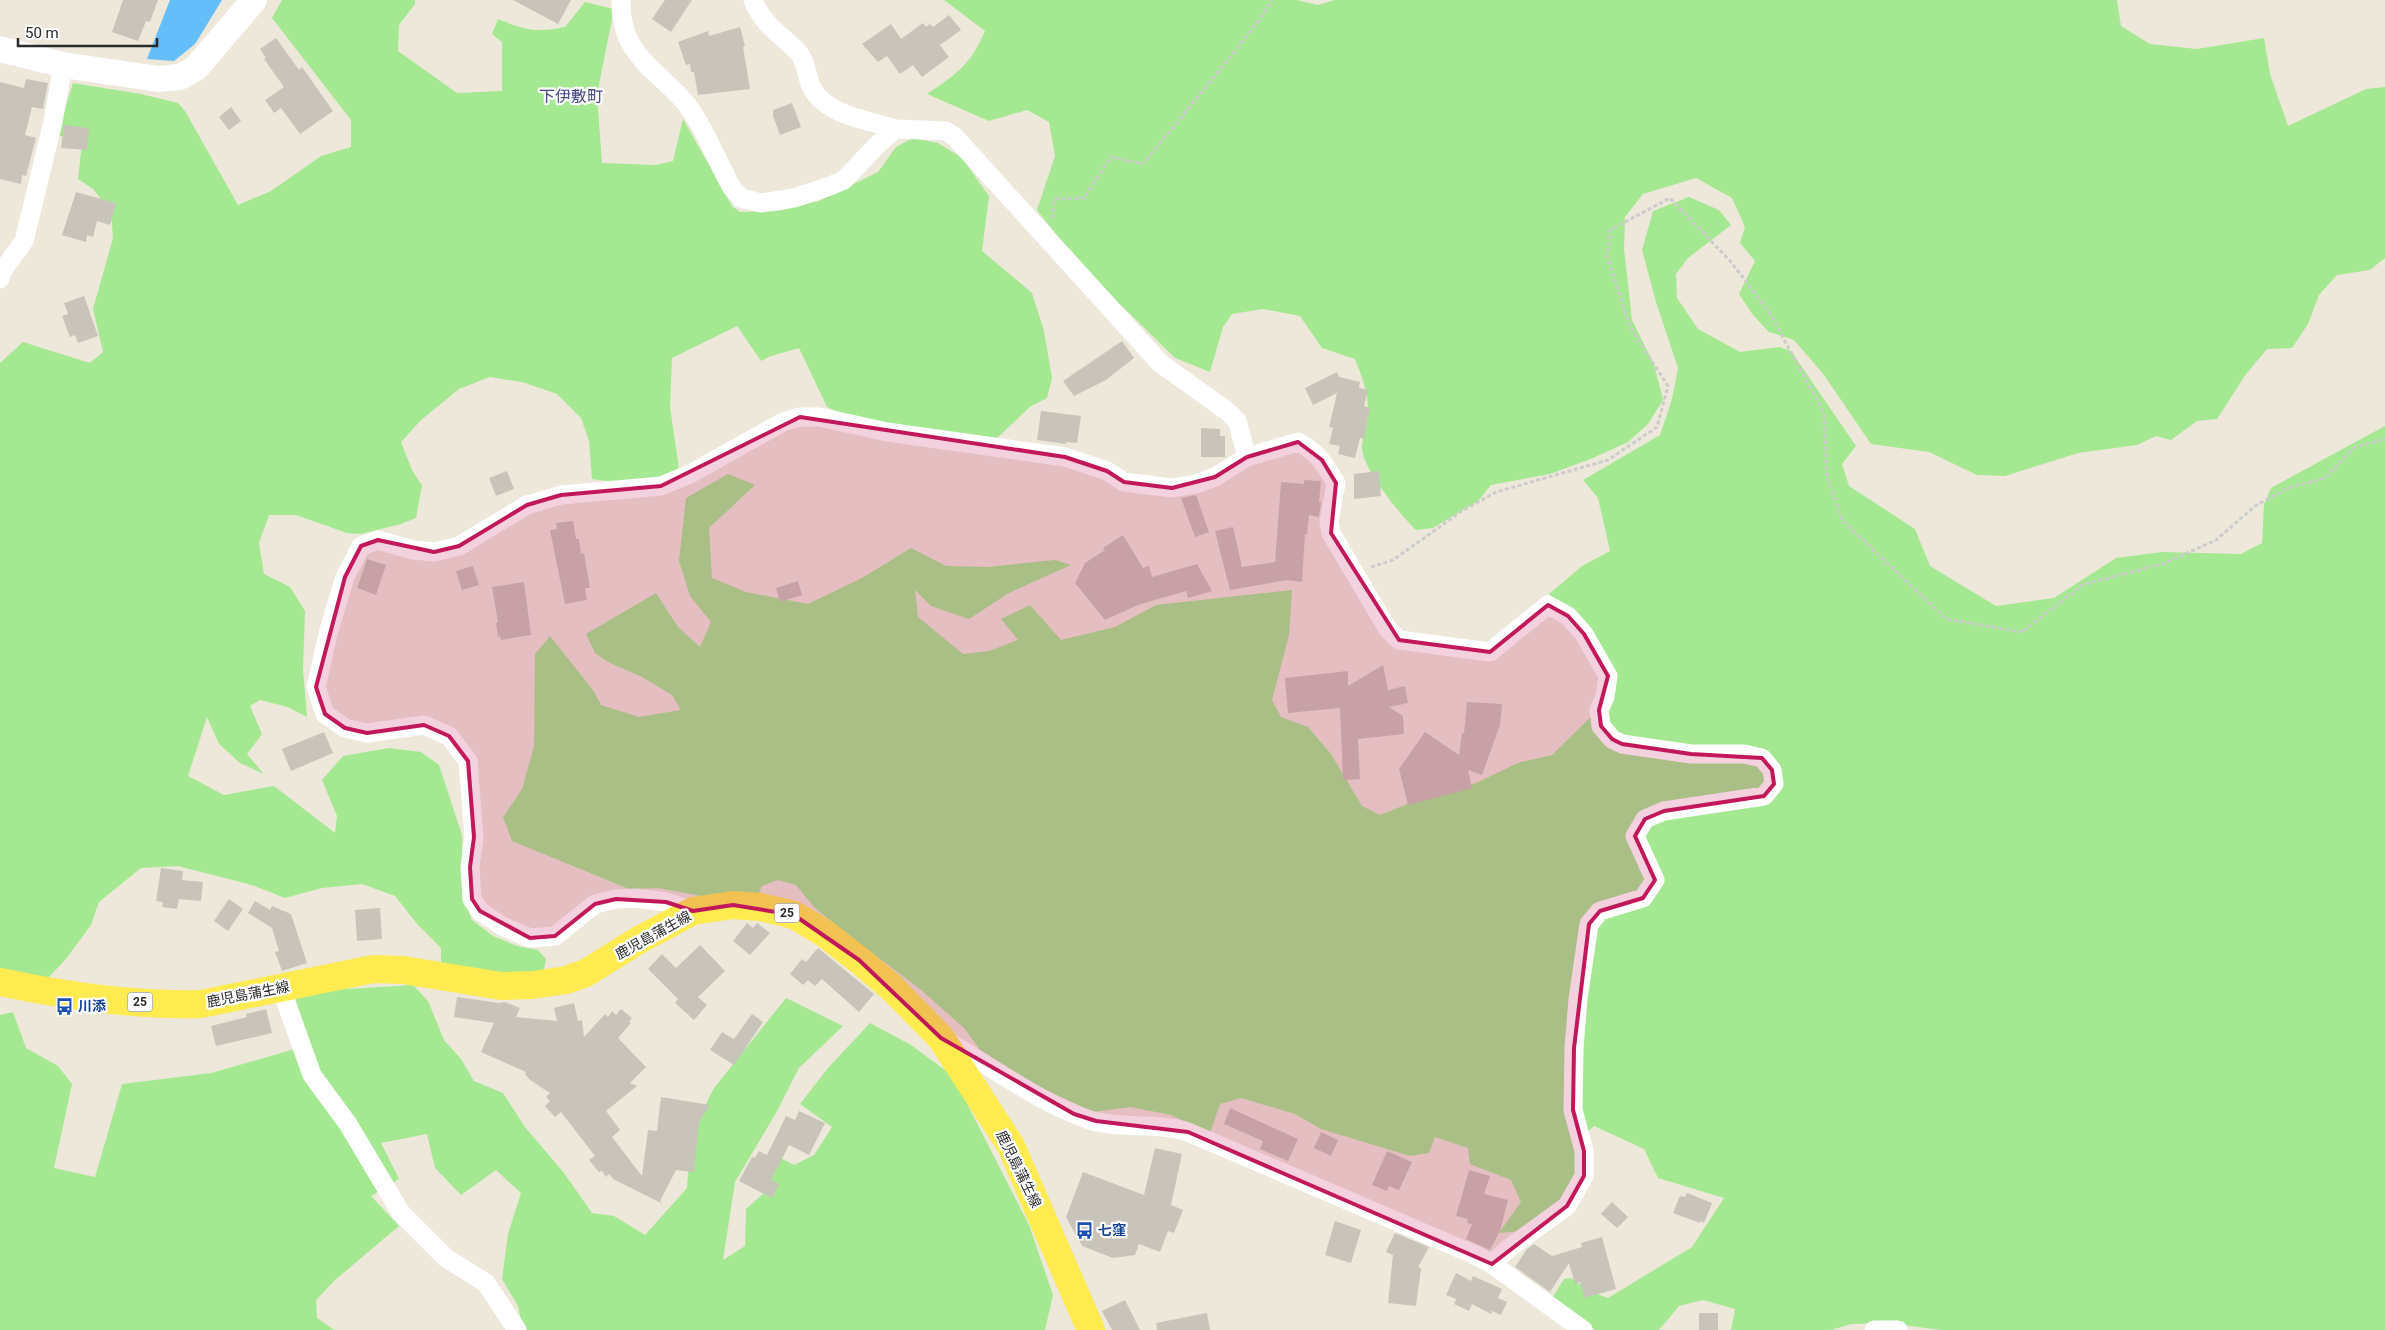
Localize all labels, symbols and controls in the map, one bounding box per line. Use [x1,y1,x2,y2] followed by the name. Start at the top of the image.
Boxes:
[18,15,156,47] scale bar
[25,24,59,42] text: 50 m
[539,87,603,106] district label: 下伊敷町
[774,904,800,922] road number: 25
[612,908,694,962] street label: 鹿児島蒲生線
[205,978,291,1010] street label: 鹿児島蒲生線
[128,992,152,1012] road number: 25
[54,996,74,1016] bus stop icon: 川添
[78,998,106,1014] place label: 川添
[993,1128,1045,1210] street label: 鹿児島蒲生線
[1074,1220,1094,1240] bus stop icon: 七窪
[1098,1222,1126,1238] place label: 七窪

